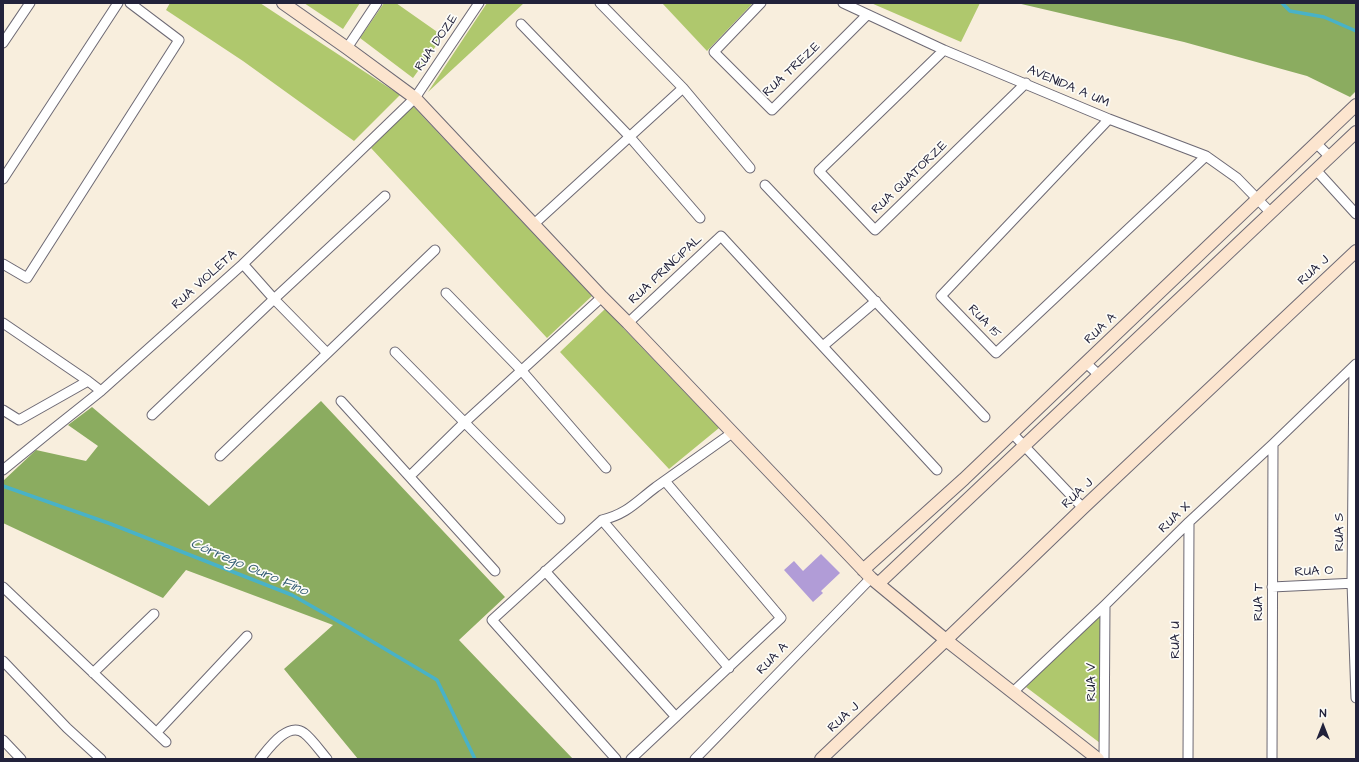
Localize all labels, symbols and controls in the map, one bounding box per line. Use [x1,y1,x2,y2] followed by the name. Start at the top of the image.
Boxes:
[412,12,462,74] street label: RUA DOZE
[760,39,824,101] street label: RUA TREZE
[1025,63,1111,111] street label: AVENIDA A UM
[869,138,951,218] street label: RUA QUATORZE
[626,232,706,308] street label: RUA PRINCIPAL
[169,247,241,313] street label: RUA VIOLETA
[1295,253,1333,289] street label: RUA J
[964,302,1004,342] street label: RUA 15
[1082,310,1120,348] street label: RUA A
[1059,476,1097,512] street label: RUA J
[1156,499,1194,537] street label: RUA X
[1332,513,1348,551] street label: RUA S
[188,536,310,600] water label: Córrego Ouro Fino
[1294,563,1334,581] street label: RUA O
[1251,583,1267,621] street label: RUA T
[1168,621,1184,659] street label: RUA U
[754,640,792,678] street label: RUA A
[1084,663,1100,701] street label: RUA V
[825,700,863,736] street label: RUA J
[1303,706,1343,746] north arrow
[1320,706,1326,721] text: N

